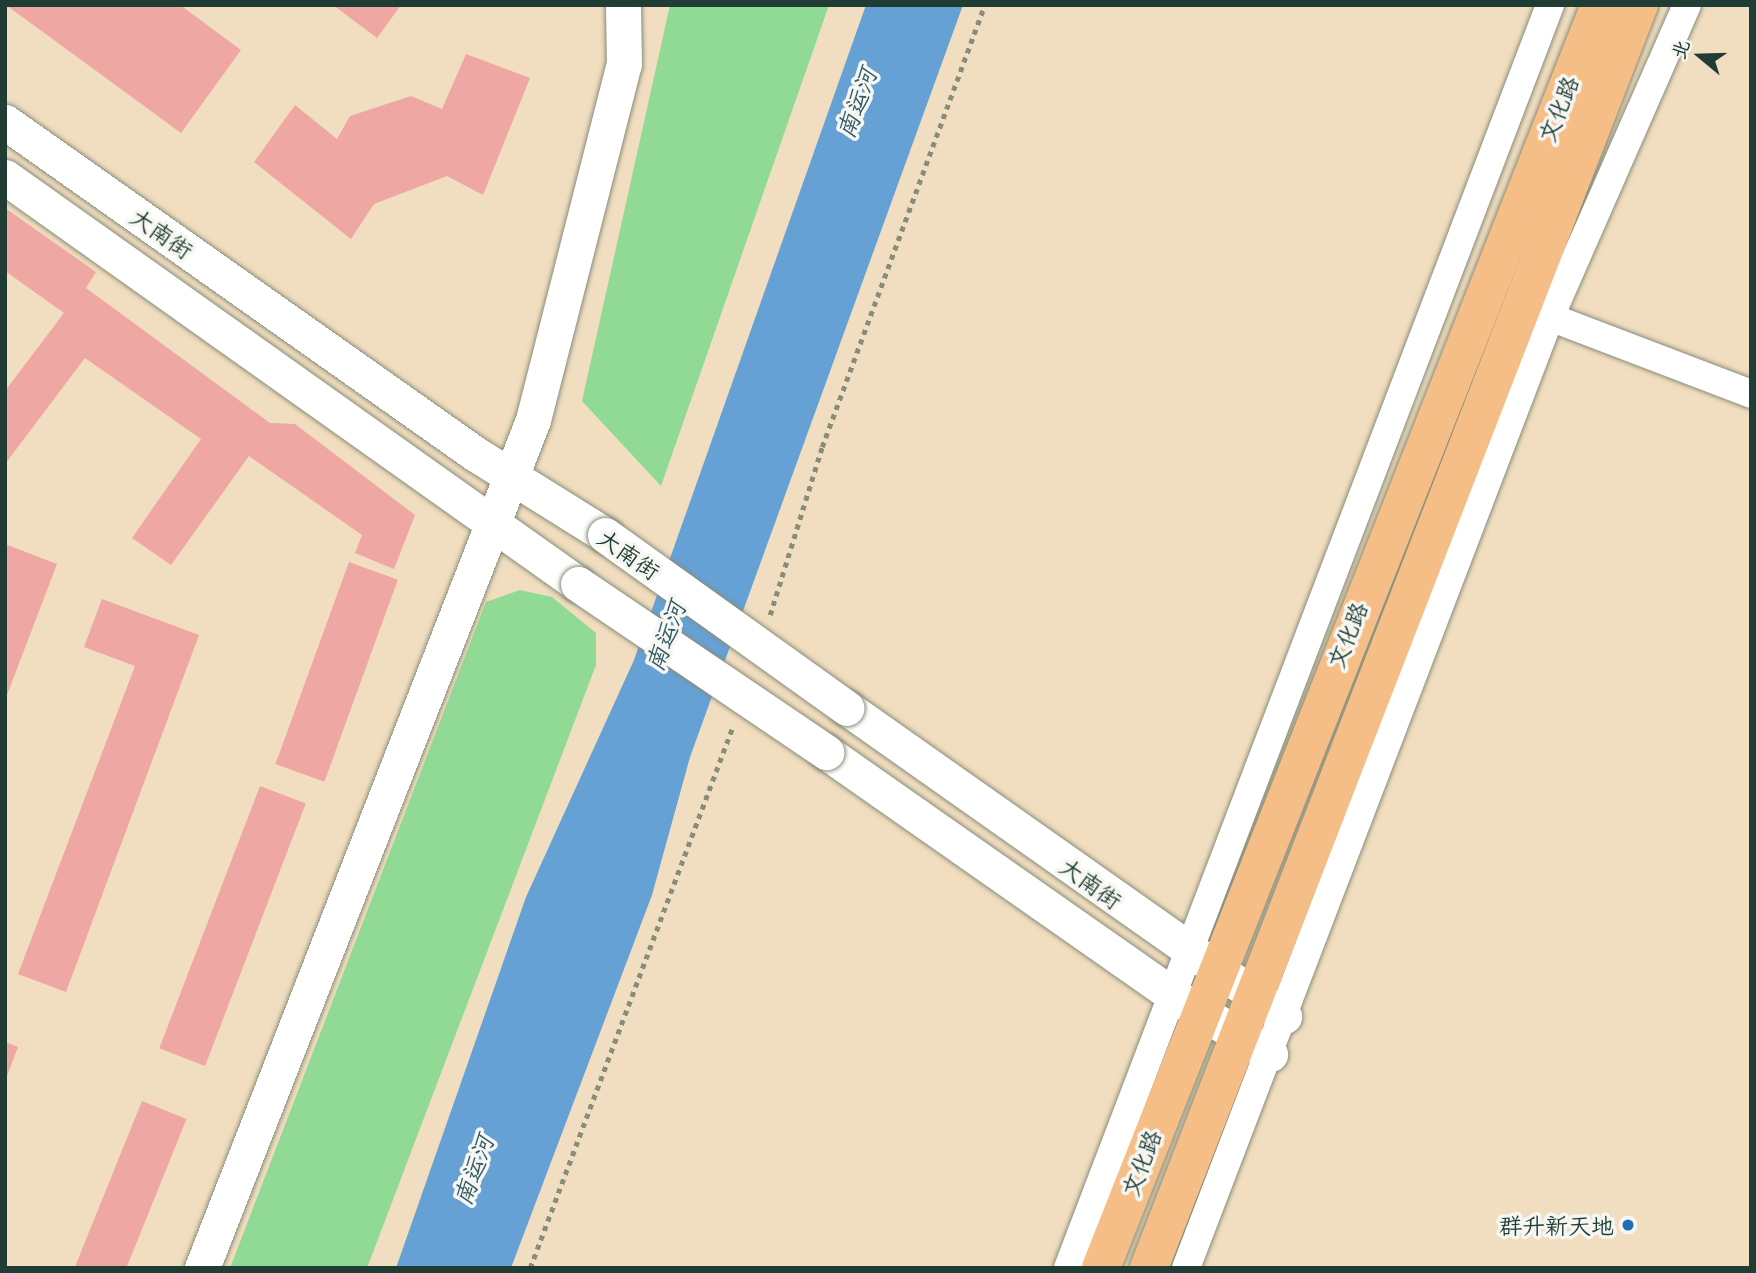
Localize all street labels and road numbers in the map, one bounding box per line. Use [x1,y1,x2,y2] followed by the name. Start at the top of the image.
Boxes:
[1532,72,1584,146] street label: 文化路
[126,202,198,264] street label: 大南街
[593,523,665,585] street label: 大南街
[1321,598,1373,672] street label: 文化路
[1055,852,1127,914] street label: 大南街
[1116,1126,1166,1200] street label: 文化路

